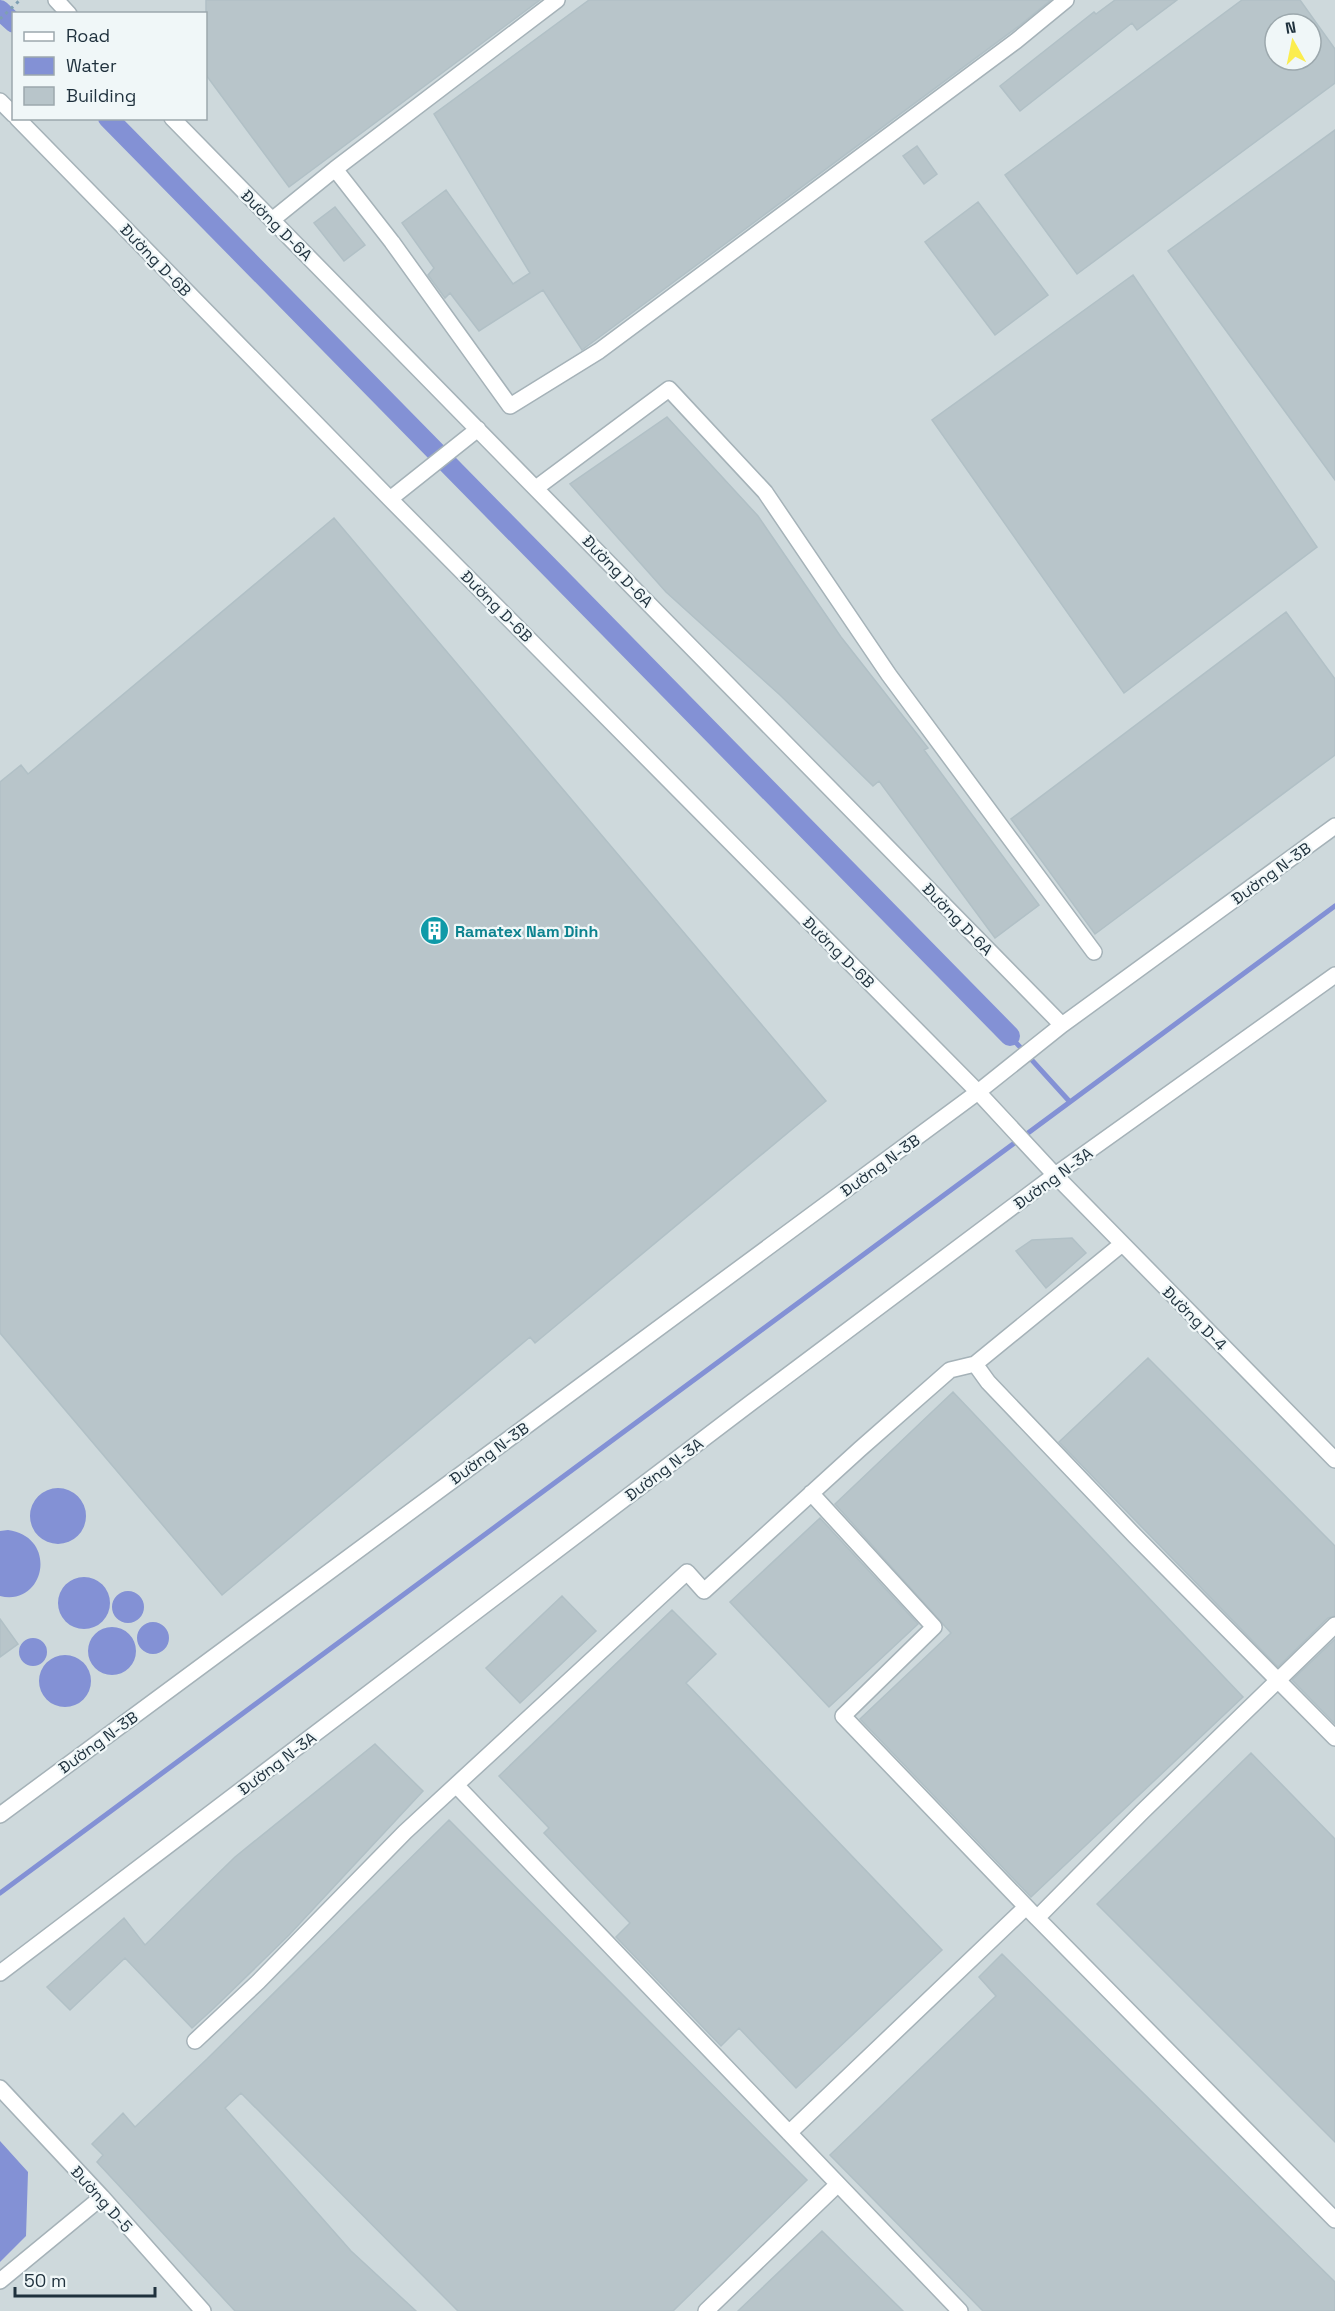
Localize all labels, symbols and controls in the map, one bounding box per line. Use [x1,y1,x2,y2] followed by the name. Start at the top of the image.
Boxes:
[12,12,207,120] legend
[1263,12,1323,72] north arrow
[1284,16,1298,39] text: N
[66,24,110,47] text: Road
[66,54,117,77] text: Water
[66,84,136,107] text: Building
[236,185,317,266] street label: Đường D-6A
[116,219,196,301] street label: Đường D-6B
[578,531,657,612] street label: Đường D-6A
[456,566,537,647] street label: Đường D-6B
[1227,838,1315,909] street label: Đường N-3B
[918,879,997,960] street label: Đường D-6A
[798,912,879,993] street label: Đường D-6B
[418,915,450,947] building icon: Ramatex Nam Dinh
[455,921,598,942] place label: Ramatex Nam Dinh
[836,1130,924,1201] street label: Đường N-3B
[1010,1143,1097,1214] street label: Đường N-3A
[1158,1282,1231,1355] street label: Đường D-4
[445,1418,533,1489] street label: Đường N-3B
[621,1433,708,1506] street label: Đường N-3A
[54,1707,142,1778] street label: Đường N-3B
[234,1727,321,1800] street label: Đường N-3A
[66,2162,137,2237] street label: Đường D-5
[15,2260,154,2298] scale bar
[24,2269,66,2292] text: 50 m

